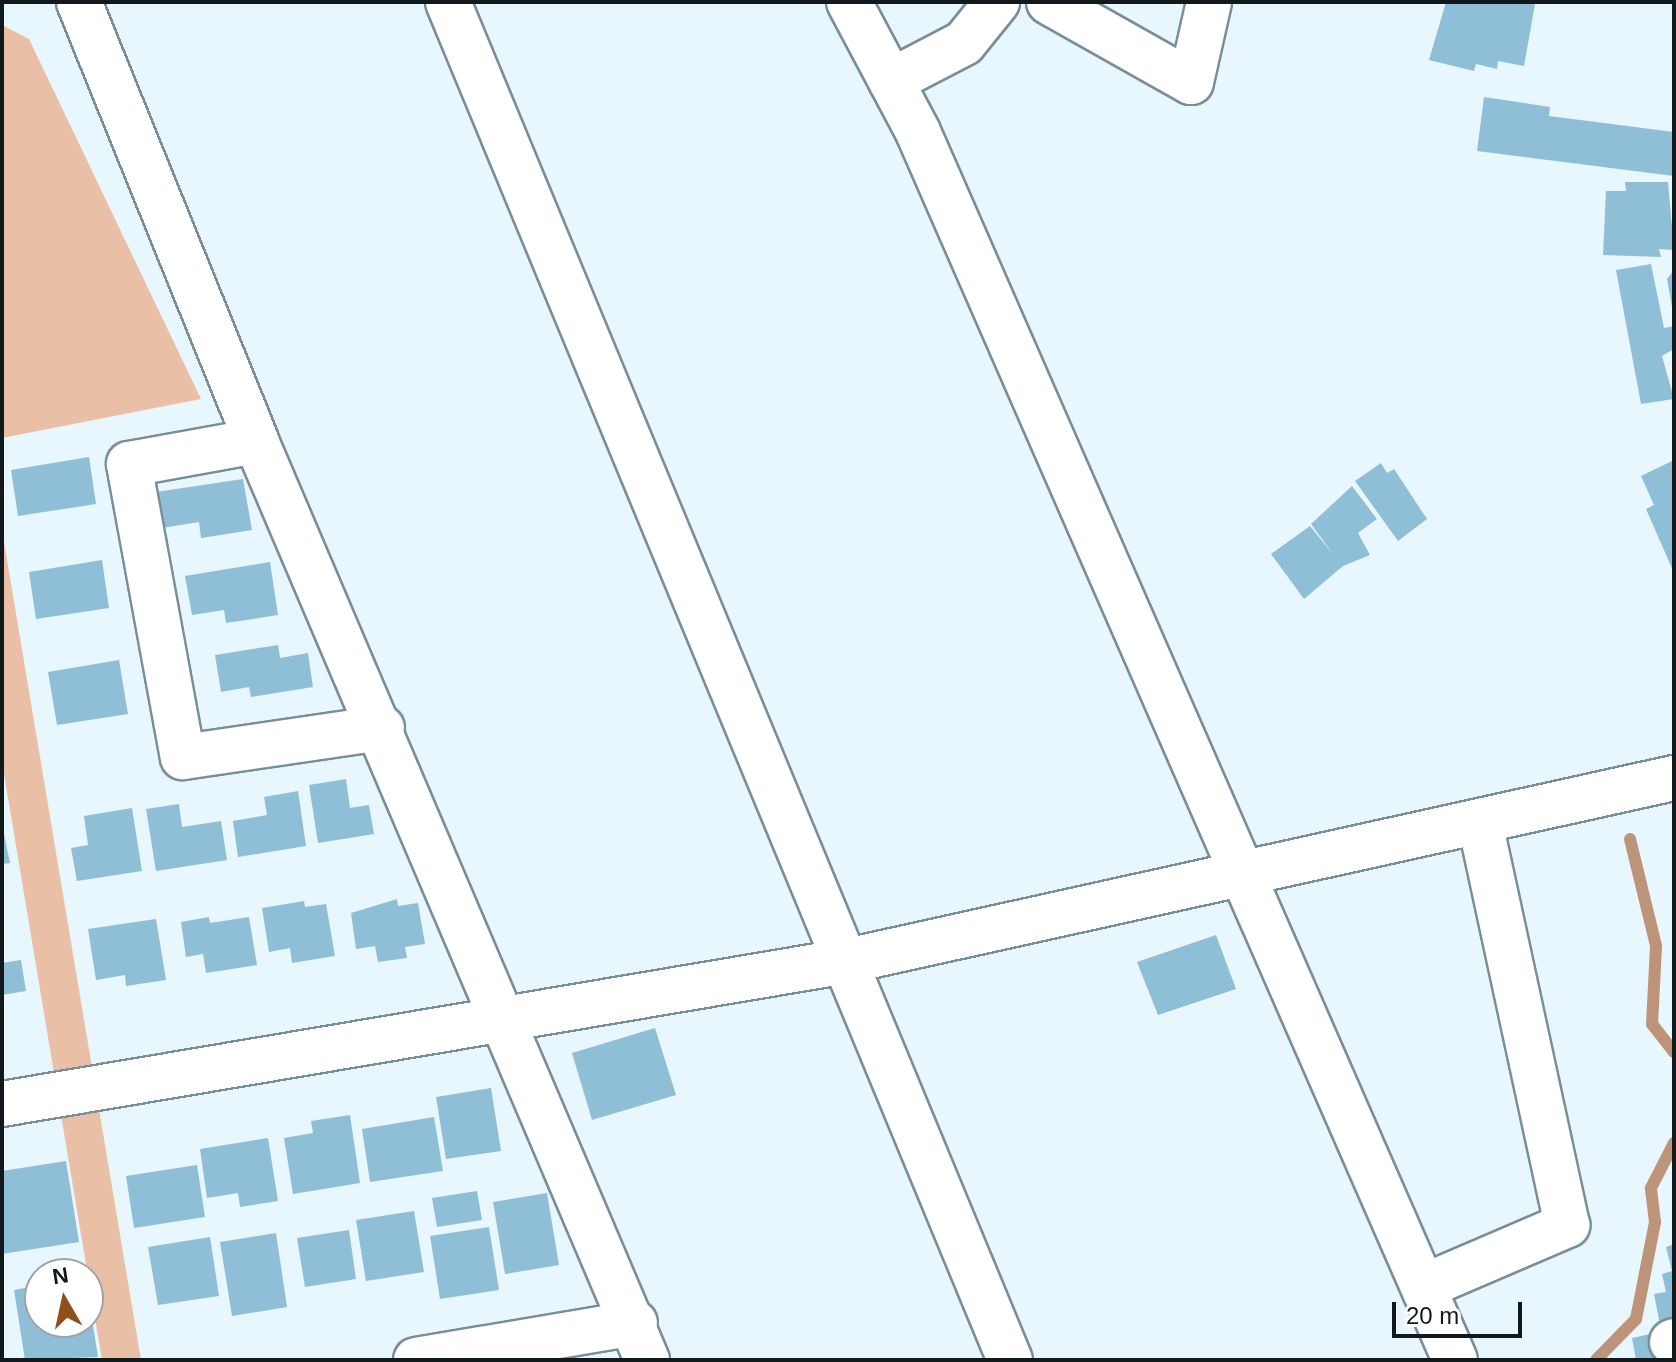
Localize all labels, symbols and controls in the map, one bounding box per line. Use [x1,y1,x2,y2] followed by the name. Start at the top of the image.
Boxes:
[24,1258,104,1338] north arrow
[51,1262,70,1289] text: N
[1396,1286,1526,1336] scale bar
[1406,1302,1459,1329] text: 20 m

